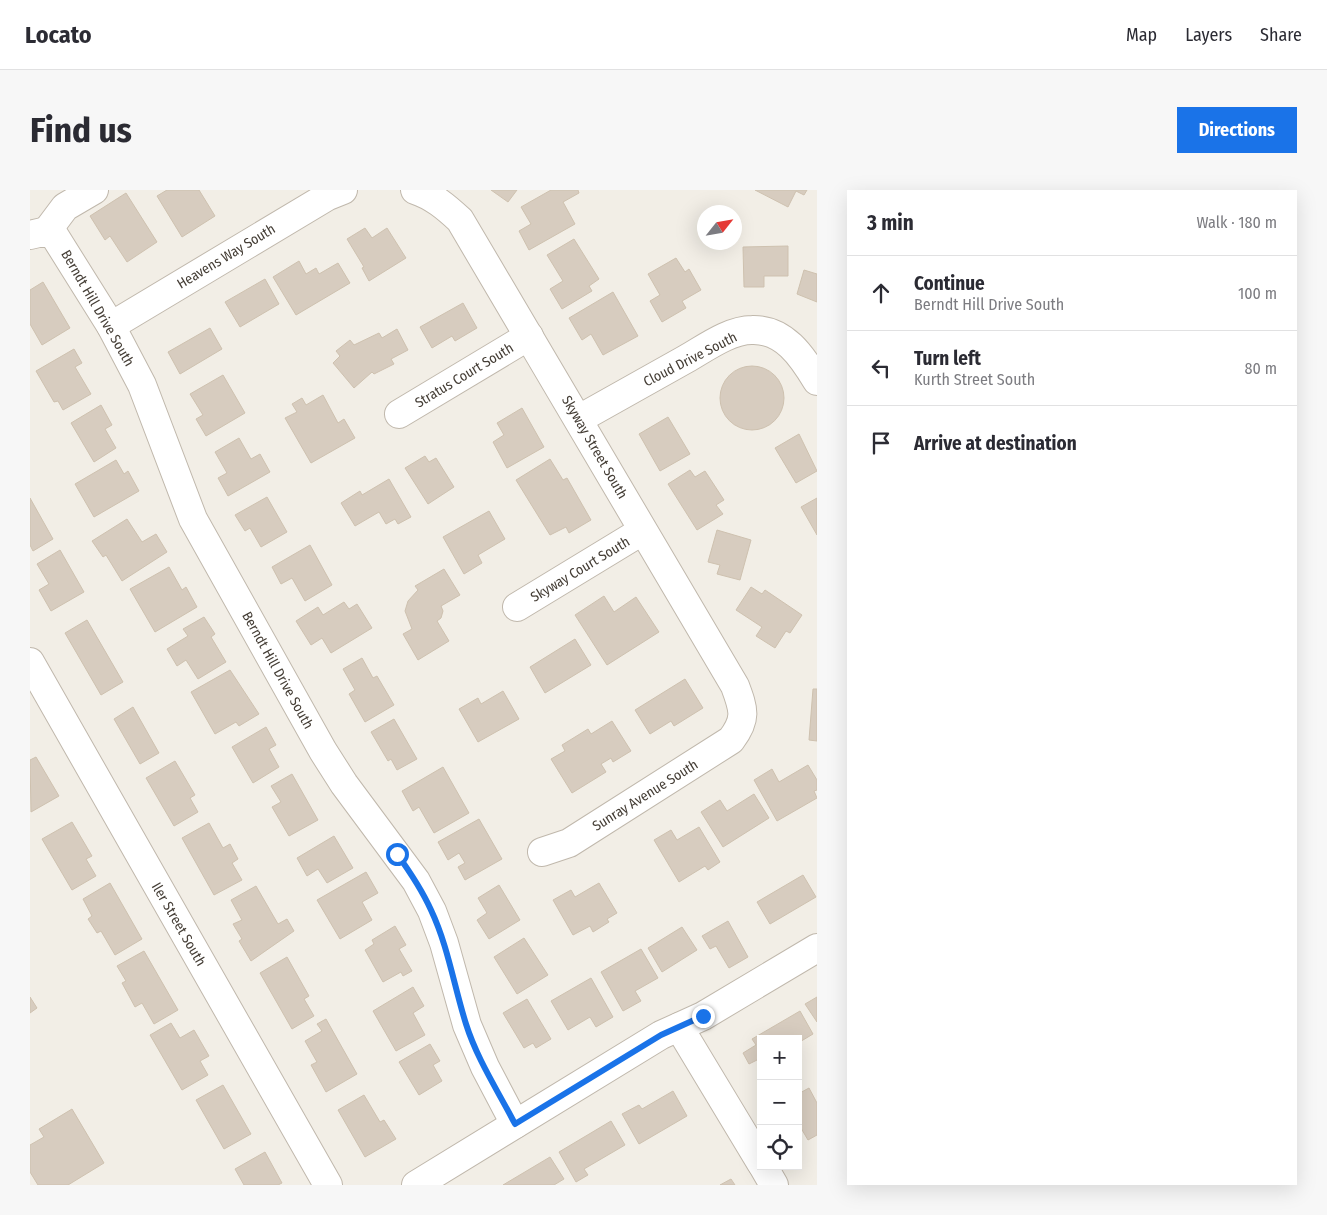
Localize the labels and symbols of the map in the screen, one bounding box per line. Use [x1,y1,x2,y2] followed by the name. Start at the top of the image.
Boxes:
[697,205,742,250] north arrow
[174,220,278,292] street label: Heavens Way South
[57,247,138,369] street label: Berndt Hill Drive South
[641,329,740,390] street label: Cloud Drive South
[412,339,517,412] street label: Stratus Court South
[558,393,631,502] street label: Skyway Street South
[528,533,633,606] street label: Skyway Court South
[238,609,317,732] street label: Berndt Hill Drive South
[589,756,701,835] street label: Sunray Avenue South
[386,843,409,866] route start
[148,879,209,969] street label: Iler Street South
[692,1005,715,1028] route end

